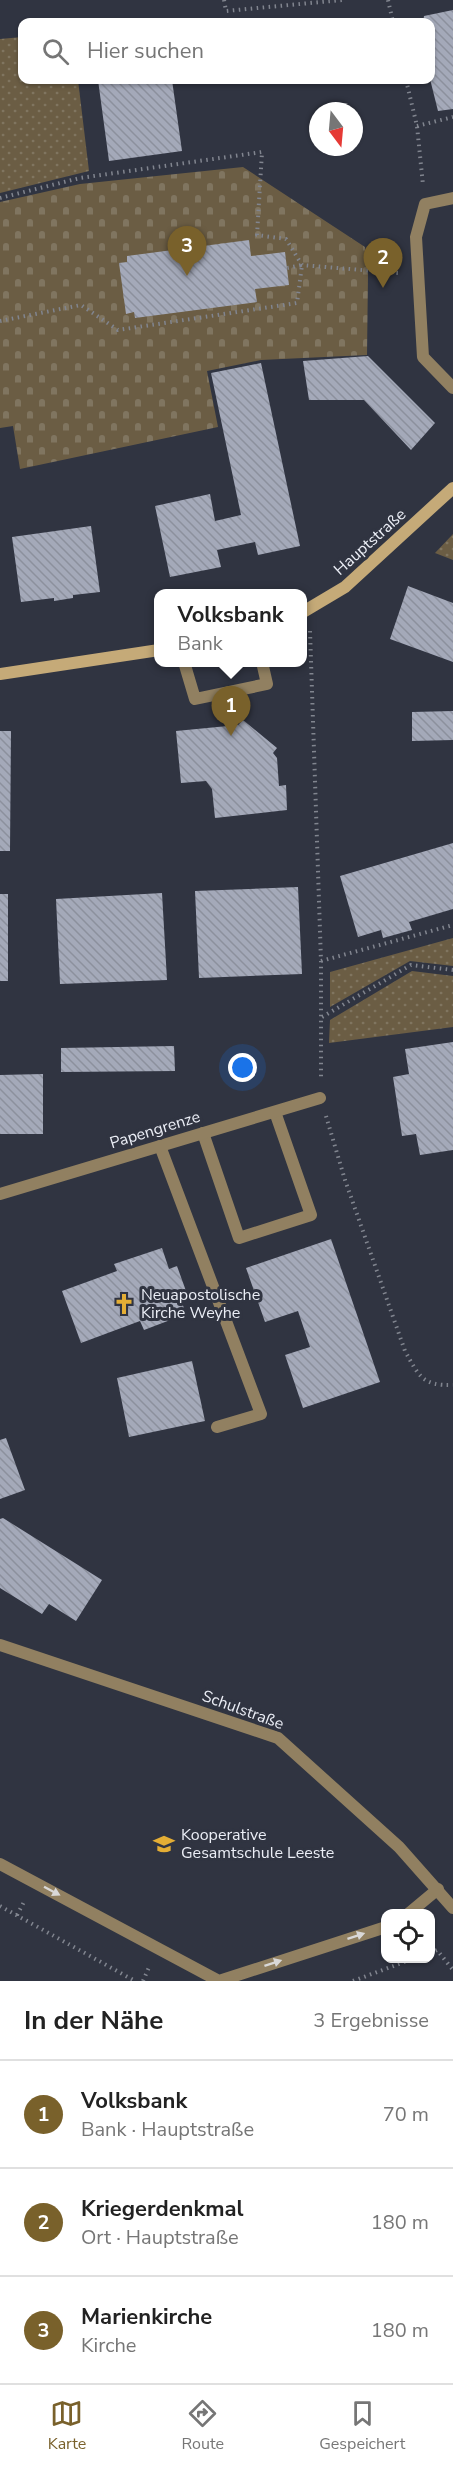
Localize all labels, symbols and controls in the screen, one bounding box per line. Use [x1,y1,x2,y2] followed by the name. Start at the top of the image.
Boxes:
[18,18,435,84] search box
[39,35,72,68] icon: search
[87,36,204,66] text: Hier suchen
[309,102,363,156] north arrow
[168,226,207,276] pin: 3
[364,238,403,288] pin: 2
[329,504,411,580] street label: Hauptstraße
[154,589,307,667] popup
[177,600,284,630] text: Volksbank
[177,630,223,657] text: Bank
[212,686,250,736] pin: 1
[228,1053,257,1082] your location
[107,1106,203,1154] street label: Papengrenze
[141,1284,260,1324] place label: Neuapostolische Kirche Weyhe
[112,1292,136,1316] church icon: Neuapostolische Kirche Weyhe
[199,1685,287,1735] street label: Schulstraße
[181,1824,334,1864] place label: Kooperative Gesamtschule Leeste
[152,1832,176,1856] school or university icon: Kooperative Gesamtschule Leeste
[44,1886,61,1896] one-way arrow
[381,1909,435,1963] map controls
[381,1909,435,1963] button: locate
[347,1931,365,1941] one-way arrow
[264,1958,282,1968] one-way arrow
[24,2003,163,2038] text: In der Nähe
[313,2007,429,2034] text: 3 Ergebnisse
[81,2086,187,2116] text: Volksbank
[38,2101,50,2128] text: 1
[383,2101,429,2128] text: 70 m
[81,2116,254,2143] text: Bank · Hauptstraße
[81,2194,244,2224] text: Kriegerdenkmal
[38,2209,50,2236] text: 2
[371,2209,429,2236] text: 180 m
[81,2224,239,2251] text: Ort · Hauptstraße
[81,2302,212,2332] text: Marienkirche
[38,2317,50,2344] text: 3
[371,2317,429,2344] text: 180 m
[81,2332,136,2359] text: Kirche
[48,2397,86,2455] tab: Karte
[182,2397,224,2455] tab: Route
[319,2397,405,2455] tab: Gespeichert

